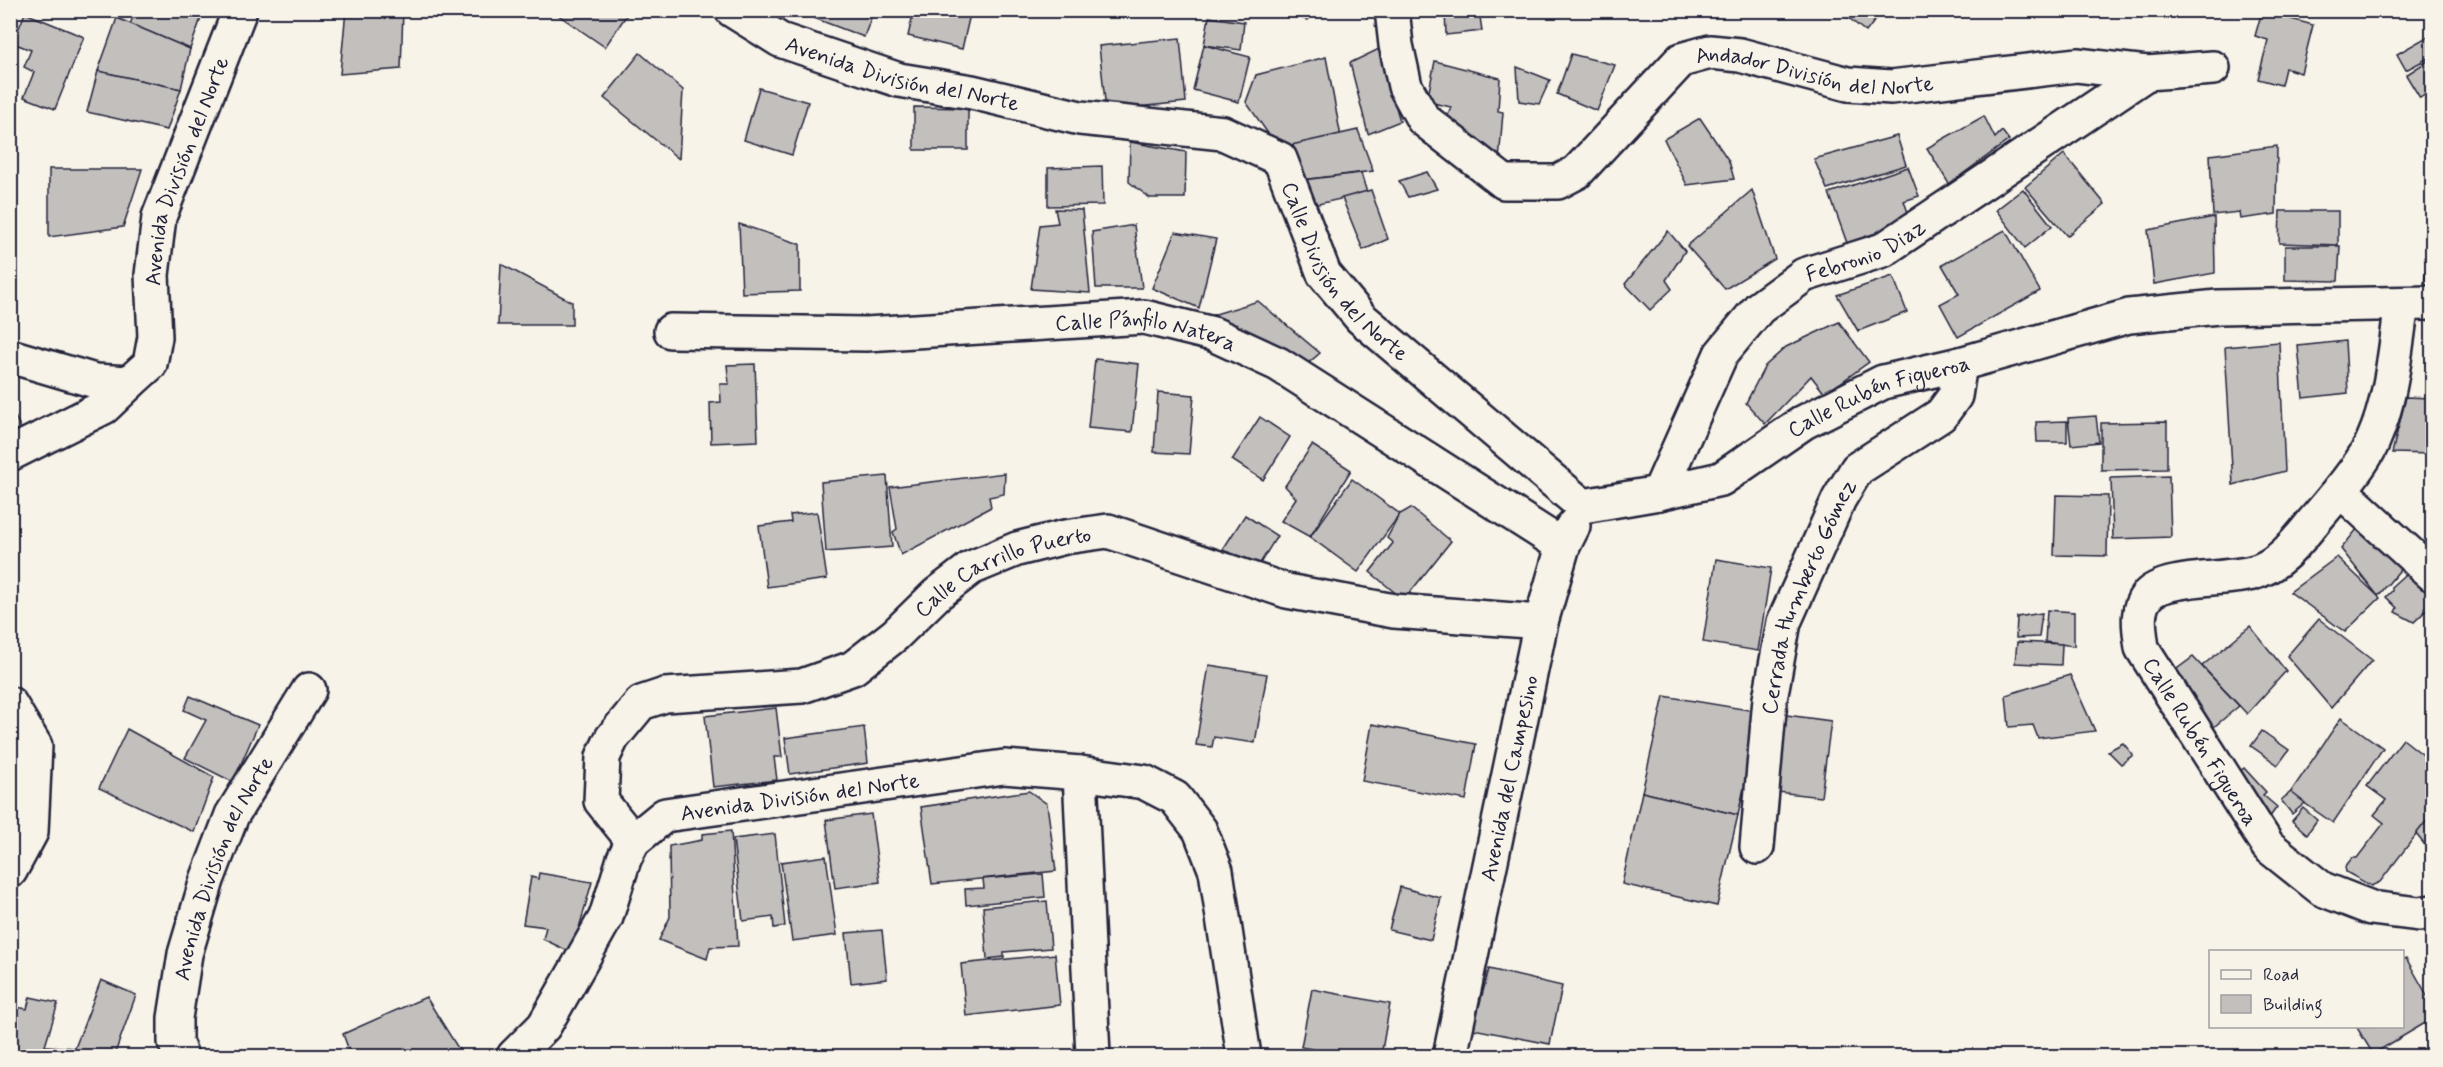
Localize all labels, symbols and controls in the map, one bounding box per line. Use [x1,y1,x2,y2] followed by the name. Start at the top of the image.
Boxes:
[781,31,1022,119] street label: Avenida División del Norte
[1692,40,1935,103] street label: Andador División del Norte
[140,53,236,287] street label: Avenida División del Norte
[1274,178,1414,368] street label: Calle División del Norte
[1803,213,1931,290] street label: Febronio Diaz
[1054,305,1241,359] street label: Calle Pánfilo Natera
[1783,350,1973,445] street label: Calle Rubén Figueroa
[1757,474,1864,716] street label: Cerrada Humberto Gómez
[909,522,1093,624] street label: Calle Carrillo Puerto
[2136,653,2264,832] street label: Calle Rubén Figueroa
[1475,673,1545,884] street label: Avenida del Campesino
[169,751,281,983] street label: Avenida División del Norte
[679,767,921,829] street label: Avenida División del Norte
[2209,950,2404,1028] legend
[2263,963,2299,987] text: Road
[2263,993,2323,1019] text: Building

